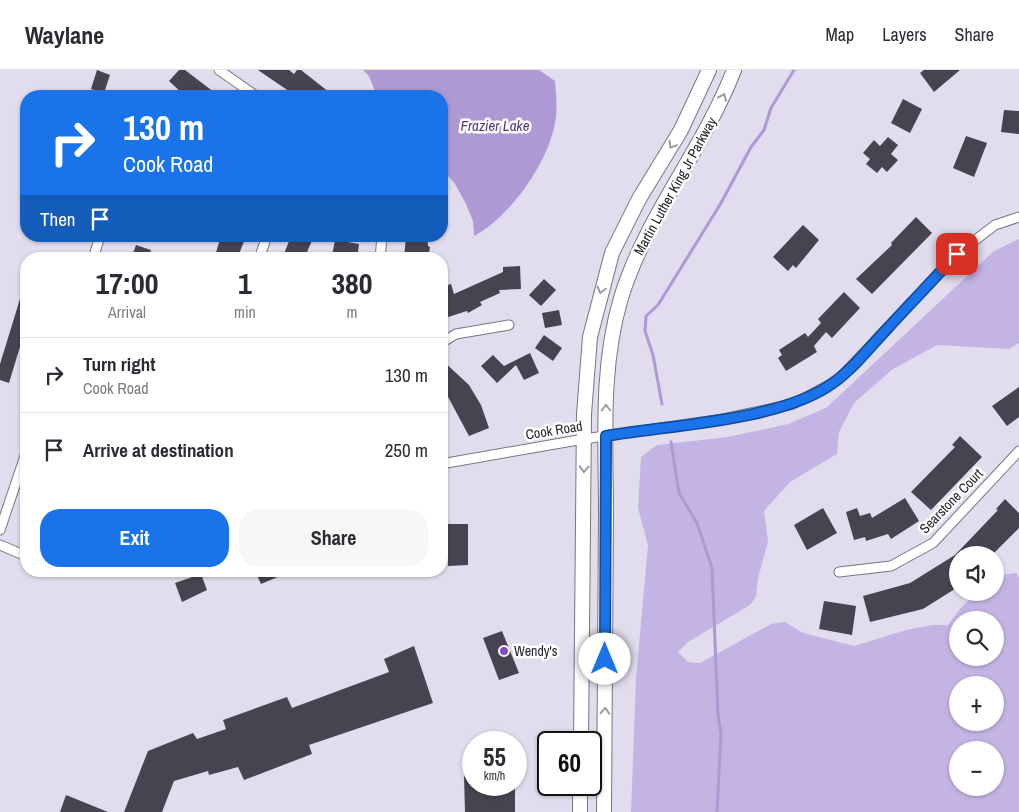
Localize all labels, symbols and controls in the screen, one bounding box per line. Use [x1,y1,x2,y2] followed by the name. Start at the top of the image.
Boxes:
[25,19,104,51] text: Waylane
[826,22,854,47] text: Map
[882,22,927,47] text: Layers
[955,22,994,47] text: Share
[717,93,728,102] one-way arrow
[123,104,204,151] text: 130 m
[40,110,105,175] icon: right
[630,114,721,258] street label: Martin Luther King Jr Parkway
[460,115,530,136] water label: Frazier Lake
[668,139,678,148] one-way arrow
[123,149,213,179] text: Cook Road
[86,205,114,233] icon: arrive
[40,206,76,232] text: Then
[936,233,978,275] pin
[943,240,971,268] icon: arrive
[96,263,158,303] text: 17:00
[238,263,252,303] text: 1
[331,263,372,303] text: 380
[596,286,607,295] one-way arrow
[108,301,146,323] text: Arrival
[234,301,256,323] text: min
[346,301,357,323] text: m
[83,351,155,377] text: Turn right
[40,361,68,389] icon: right
[385,362,428,388] text: 130 m
[83,377,149,399] text: Cook Road
[601,404,611,412] one-way arrow
[524,417,584,443] street label: Cook Road
[40,436,68,464] icon: arrive
[83,437,234,463] text: Arrive at destination
[385,437,428,463] text: 250 m
[915,465,987,537] street label: Searstone Court
[579,466,589,473] one-way arrow
[40,509,229,567] button: Exit
[239,509,428,567] button: Share
[949,546,1004,796] map controls
[949,546,1004,601] button: sound
[949,611,1004,666] button: search
[578,632,630,684] position arrow
[514,642,558,660] place label: Wendy's
[498,645,510,657] marker: Wendy's
[949,676,1004,731] button: +
[600,707,610,714] one-way arrow
[537,731,602,796] speed limit sign: 60
[483,740,506,774] text: 55
[949,741,1004,796] button: −
[484,768,505,784] text: km/h

